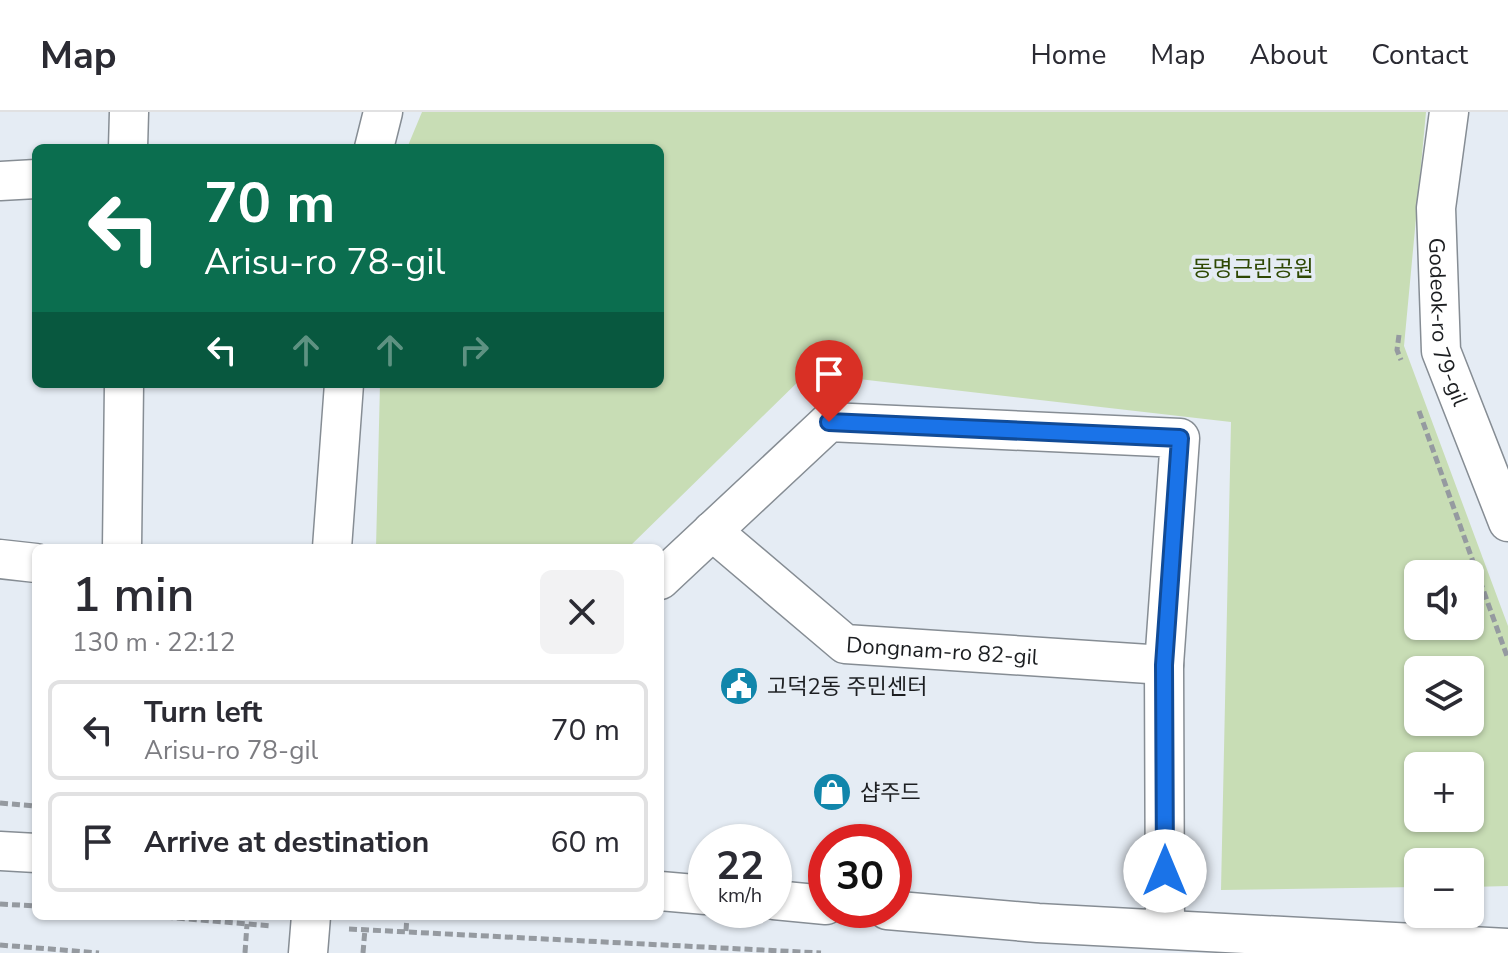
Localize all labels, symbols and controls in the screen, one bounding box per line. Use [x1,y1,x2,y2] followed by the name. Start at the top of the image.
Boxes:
[40,30,117,81] text: Map
[1031,36,1106,74] text: Home
[1150,36,1205,74] text: Map
[1249,36,1327,74] text: About
[1371,36,1468,74] text: Contact
[204,165,335,242] text: 70 m
[72,176,176,280] icon: left
[1421,237,1475,411] street label: Godeok-ro 79-gil
[204,238,445,287] text: Arisu-ro 78-gil
[1192,254,1314,284] park label: 동명근린공원
[200,328,244,372] icon: left
[284,328,328,372] icon: ahead
[368,328,412,372] icon: ahead
[452,328,496,372] icon: right
[795,340,863,422] pin
[807,352,851,396] icon: arrive
[1404,560,1484,928] map controls
[1404,560,1484,640] button: sound
[72,562,194,628] text: 1 min
[540,570,624,654] button: close
[72,625,235,660] text: 130 m · 22:12
[845,630,1040,673] street label: Dongnam-ro 82-gil
[1404,656,1484,736] button: layers
[718,665,760,707] public building icon: 고덕2동 주민센터
[767,672,928,702] place label: 고덕2동 주민센터
[144,692,262,733] text: Turn left
[76,708,120,752] icon: left
[551,710,620,751] text: 70 m
[144,733,318,768] text: Arisu-ro 78-gil
[1404,752,1484,832] button: +
[811,771,853,813] shop icon: 샵주드
[860,778,921,808] place label: 샵주드
[76,820,120,864] icon: arrive
[144,822,429,863] text: Arrive at destination
[551,822,620,863] text: 60 m
[808,824,912,928] speed limit sign: 30
[1123,829,1207,913] position arrow
[716,839,764,893] text: 22
[1404,848,1484,928] button: −
[718,882,762,909] text: km/h

